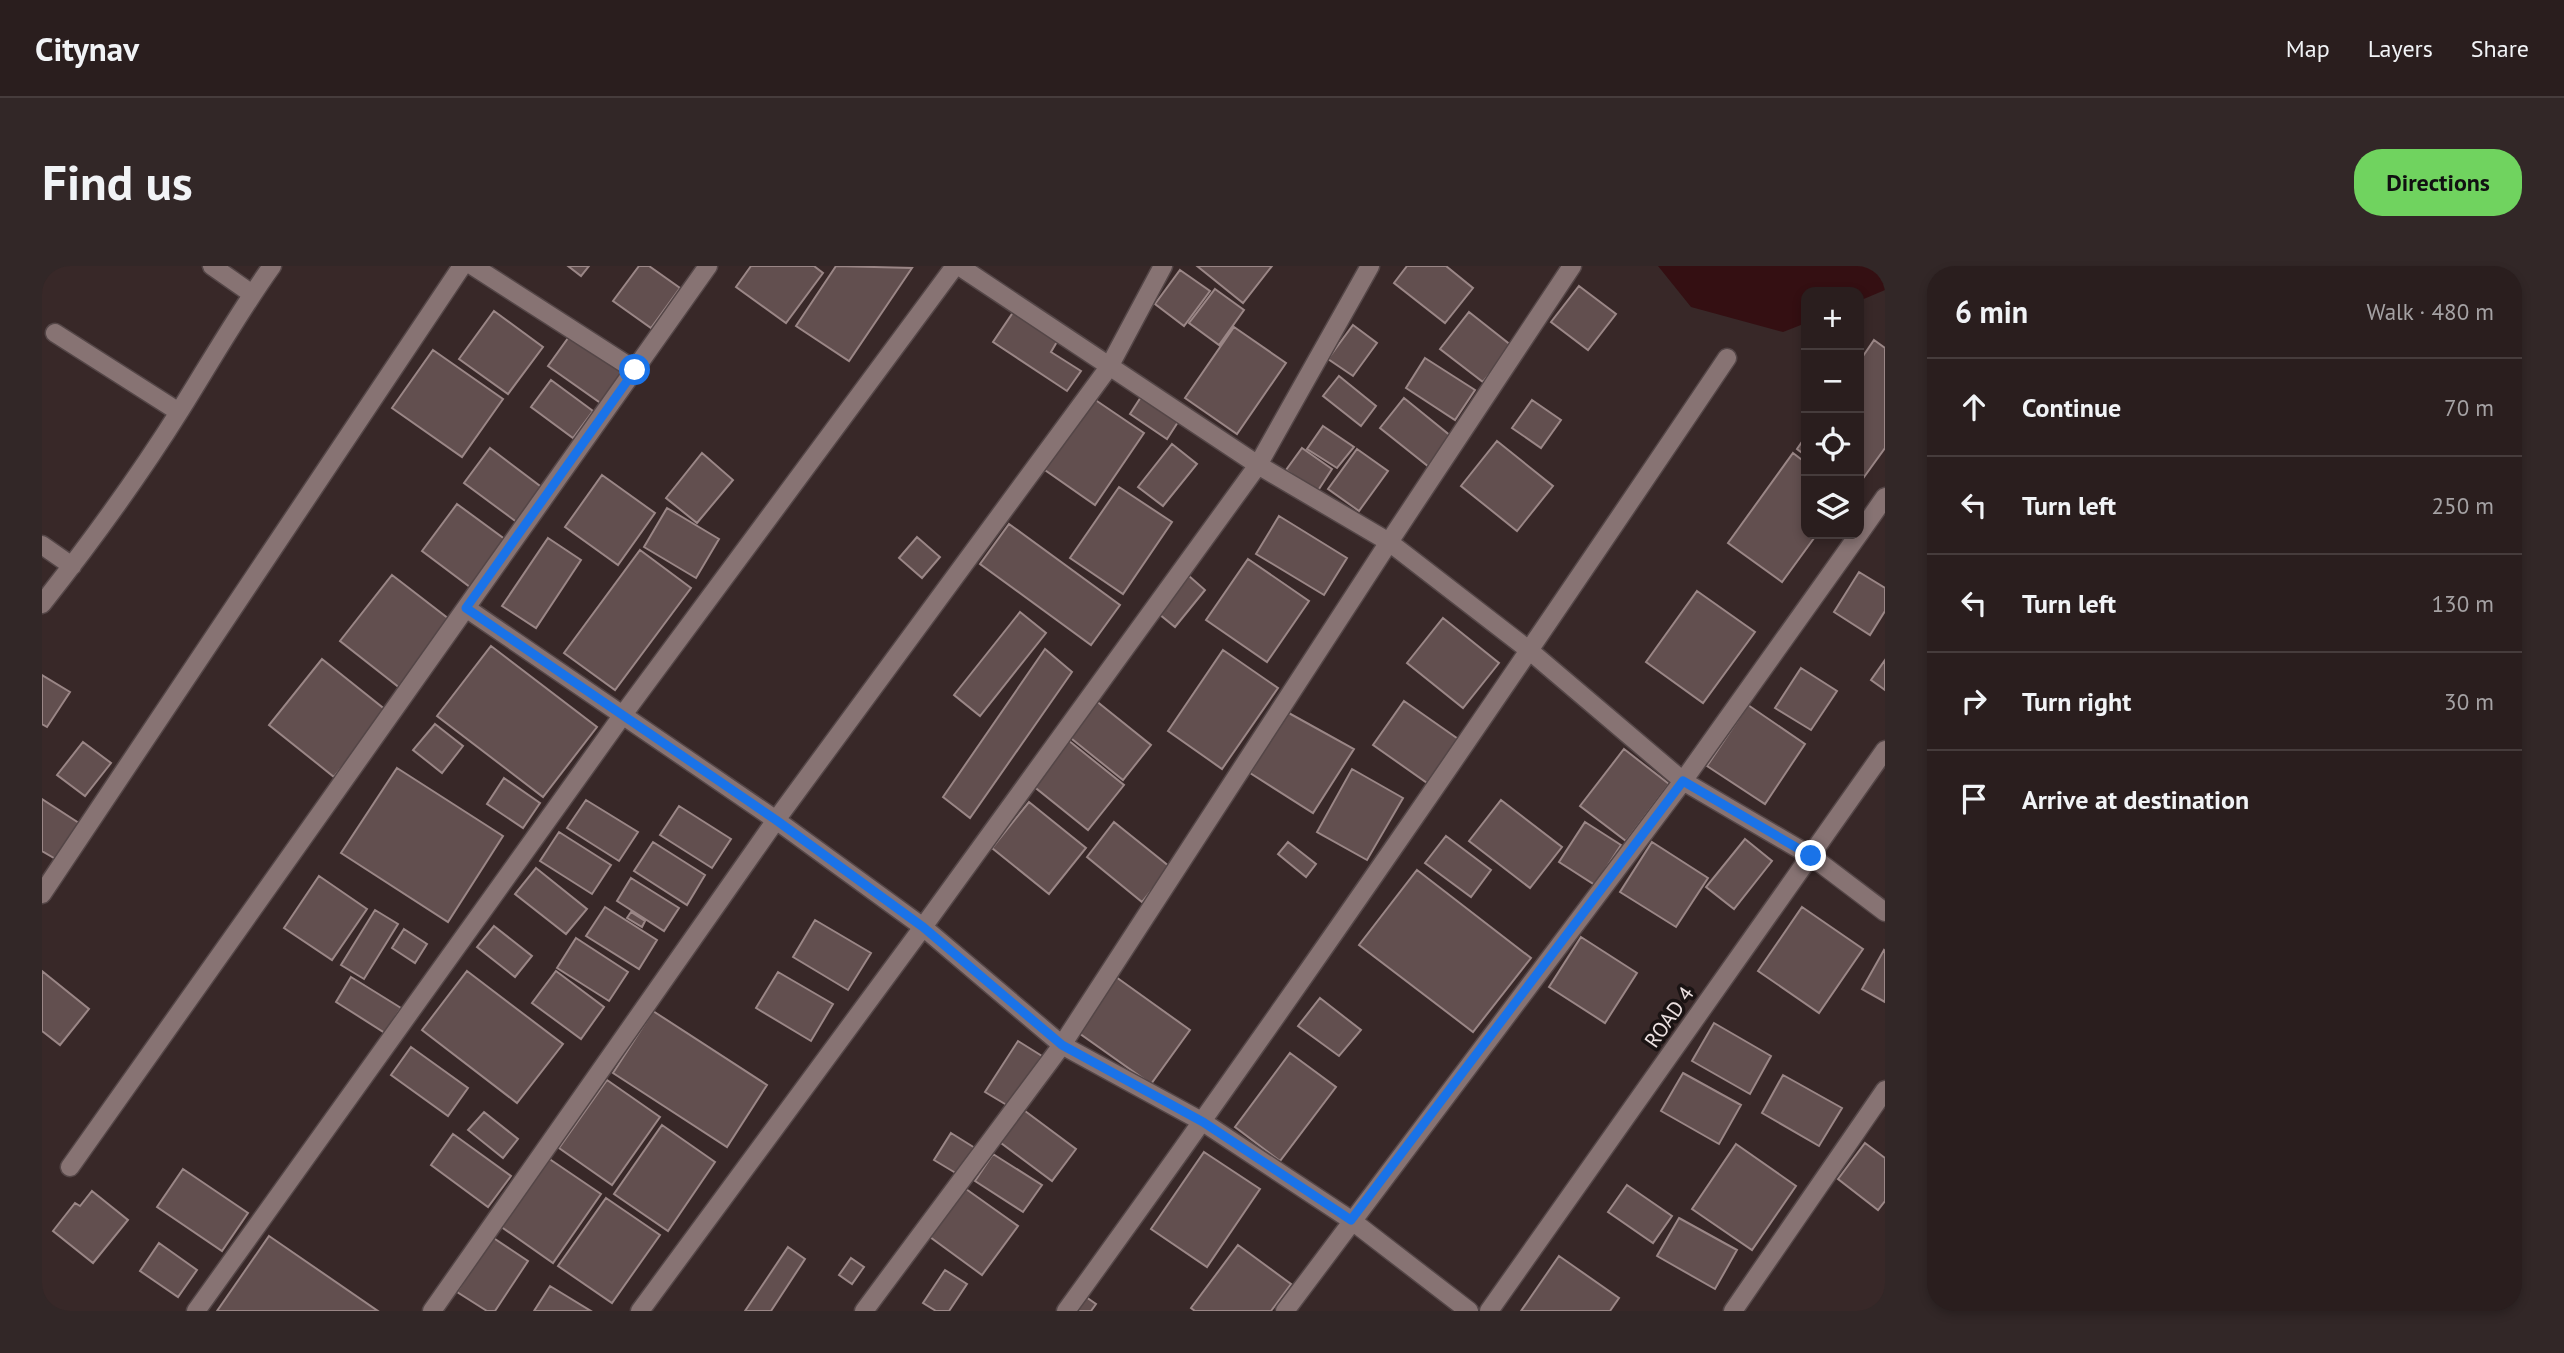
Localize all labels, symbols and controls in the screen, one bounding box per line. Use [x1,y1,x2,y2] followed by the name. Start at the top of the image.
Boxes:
[35,27,139,70] text: Citynav
[2286,33,2330,64] text: Map
[2368,33,2433,64] text: Layers
[2471,33,2529,64] text: Share
[2354,149,2522,216] button: Directions
[42,150,193,214] text: Find us
[1801,287,1864,539] map controls
[1801,287,1864,350] button: +
[1955,292,2028,331] text: 6 min
[2367,297,2494,326] text: Walk · 480 m
[1801,350,1864,413] button: −
[619,354,650,385] route start
[1955,388,1993,426] icon: ahead
[2022,391,2121,424] text: Continue
[2444,393,2494,422] text: 70 m
[1801,413,1864,476] button: locate
[1801,476,1864,539] button: layers
[1955,486,1993,524] icon: left
[2022,489,2116,522] text: Turn left
[2432,491,2494,520] text: 250 m
[1955,584,1993,622] icon: left
[2022,587,2116,620] text: Turn left
[2432,589,2494,618] text: 130 m
[1955,682,1993,720] icon: right
[2022,685,2131,718] text: Turn right
[2444,687,2494,716] text: 30 m
[1955,780,1993,818] icon: arrive
[2022,783,2249,816] text: Arrive at destination
[1795,840,1826,871] route end
[1638,981,1700,1053] street label: ROAD 4

